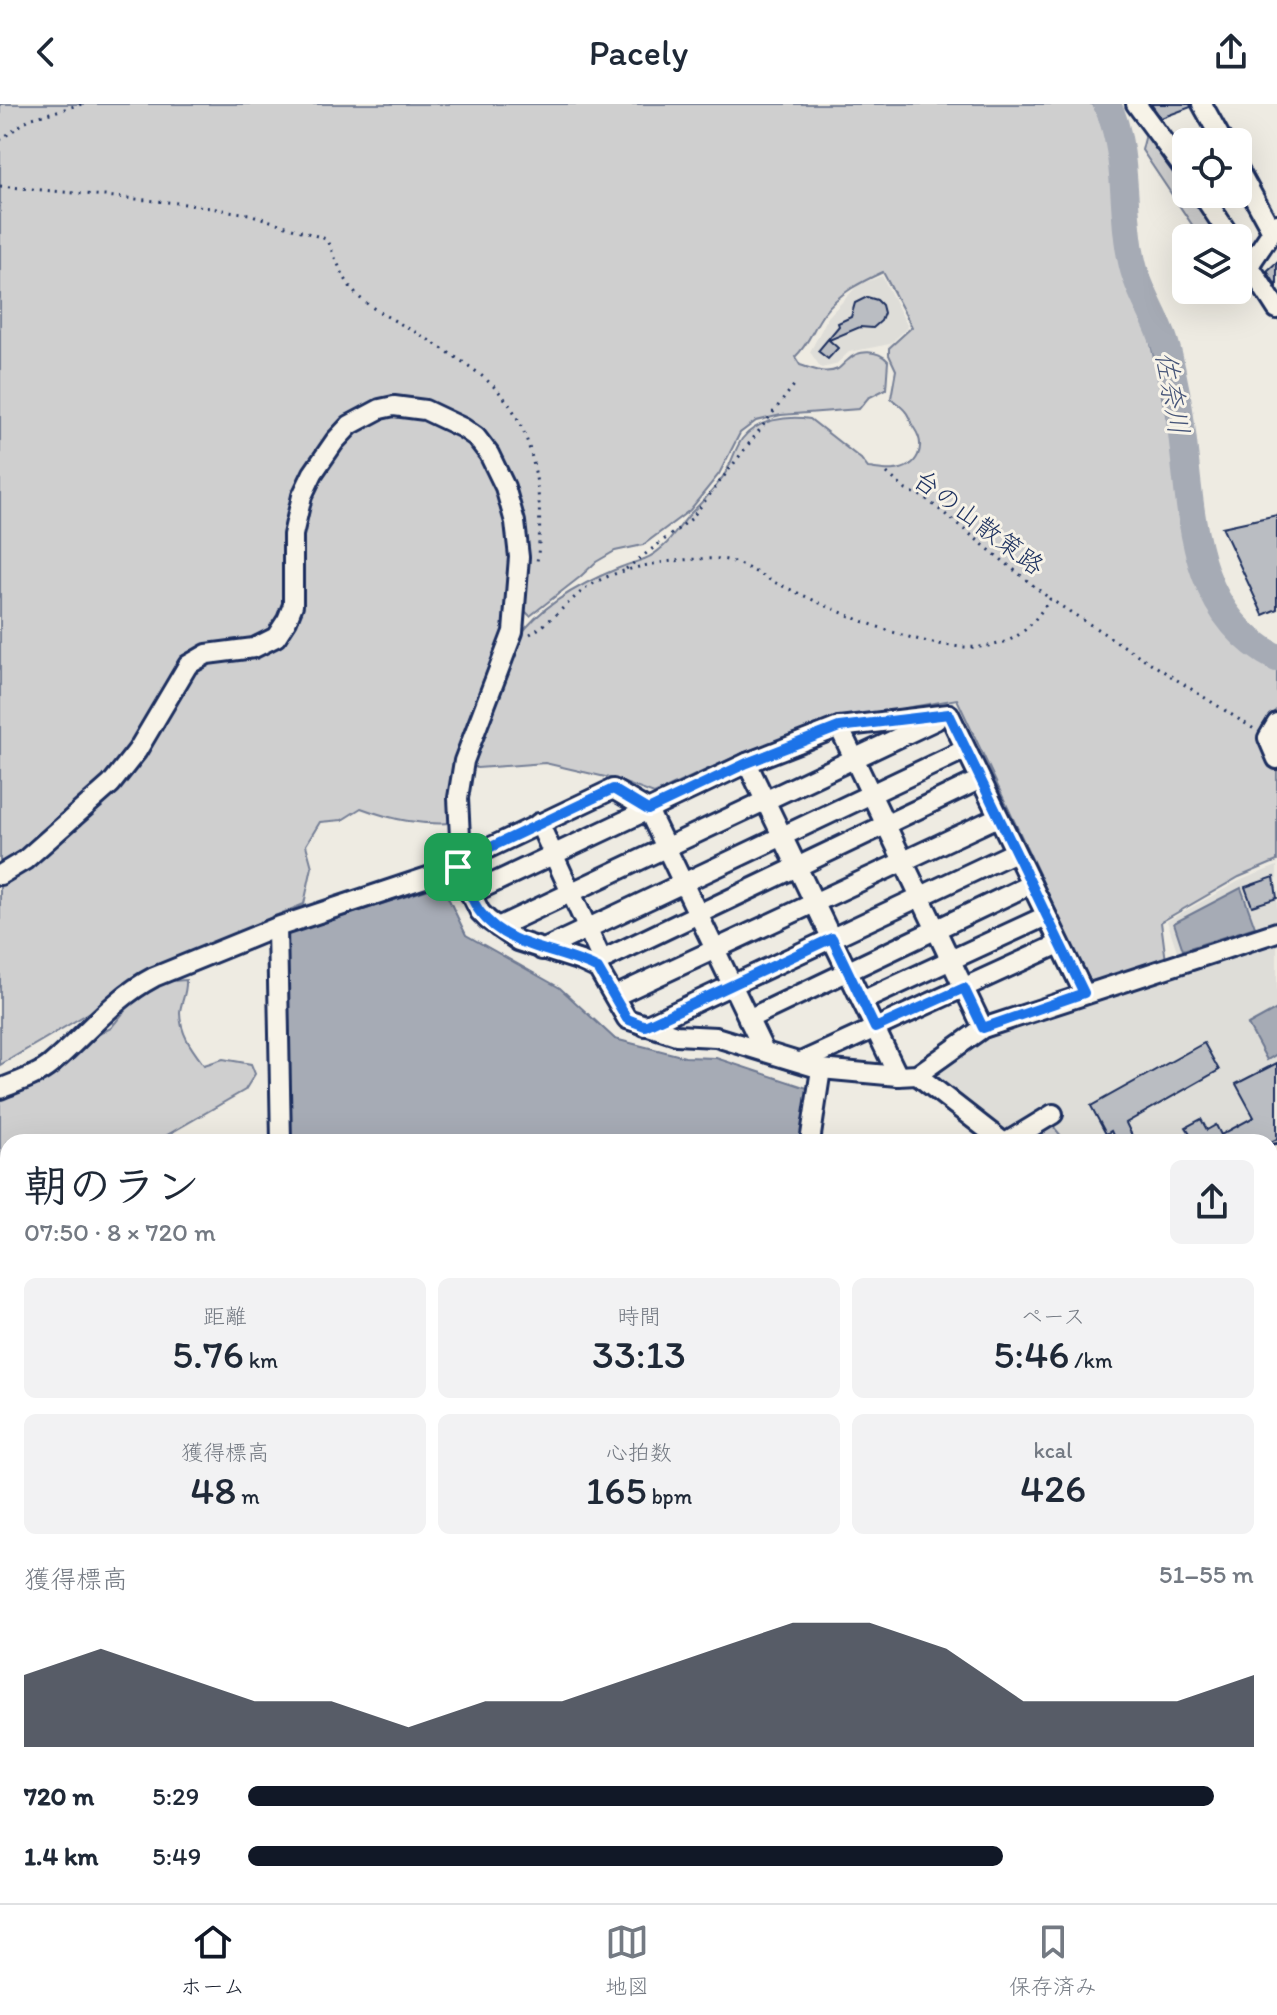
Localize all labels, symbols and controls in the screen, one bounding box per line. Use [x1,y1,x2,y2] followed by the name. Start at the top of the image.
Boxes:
[24,30,68,74] icon: back
[1209,30,1253,74] icon: share
[589,31,688,74] text: Pacely
[1172,128,1252,304] map controls
[1172,128,1252,208] button: locate
[1172,224,1252,304] button: layers
[1149,349,1197,437] water label: 佐奈川
[907,462,1051,582] street label: 台の山散策路
[424,833,492,901] pin
[436,845,480,889] icon: arrive
[24,1159,200,1212] text: 朝のラン
[1170,1160,1254,1244] button: share
[24,1216,216,1248] text: 07:50 · 8 × 720 m
[203,1303,247,1330] text: 距離
[617,1303,661,1330] text: 時間
[1021,1303,1085,1330] text: ペース
[172,1330,244,1378] text: 5.76
[592,1330,686,1378] text: 33:13
[993,1330,1069,1378] text: 5:46
[244,1347,278,1374] text: km
[1069,1347,1113,1374] text: /km
[1033,1437,1073,1464] text: kcal
[181,1439,269,1466] text: 獲得標高
[606,1439,672,1466] text: 心拍数
[1020,1464,1086,1512] text: 426
[190,1466,236,1514] text: 48
[586,1466,646,1514] text: 165
[236,1483,260,1510] text: m
[646,1483,692,1510] text: bpm
[1159,1558,1254,1590] text: 51–55 m
[24,1563,128,1595] text: 獲得標高
[24,1780,94,1812] text: 720 m
[152,1780,199,1812] text: 5:29
[24,1840,98,1872] text: 1.4 km
[152,1840,201,1872] text: 5:49
[180,1920,245,2000] tab: ホーム
[605,1920,649,2000] tab: 地図
[1009,1920,1097,2000] tab: 保存済み

